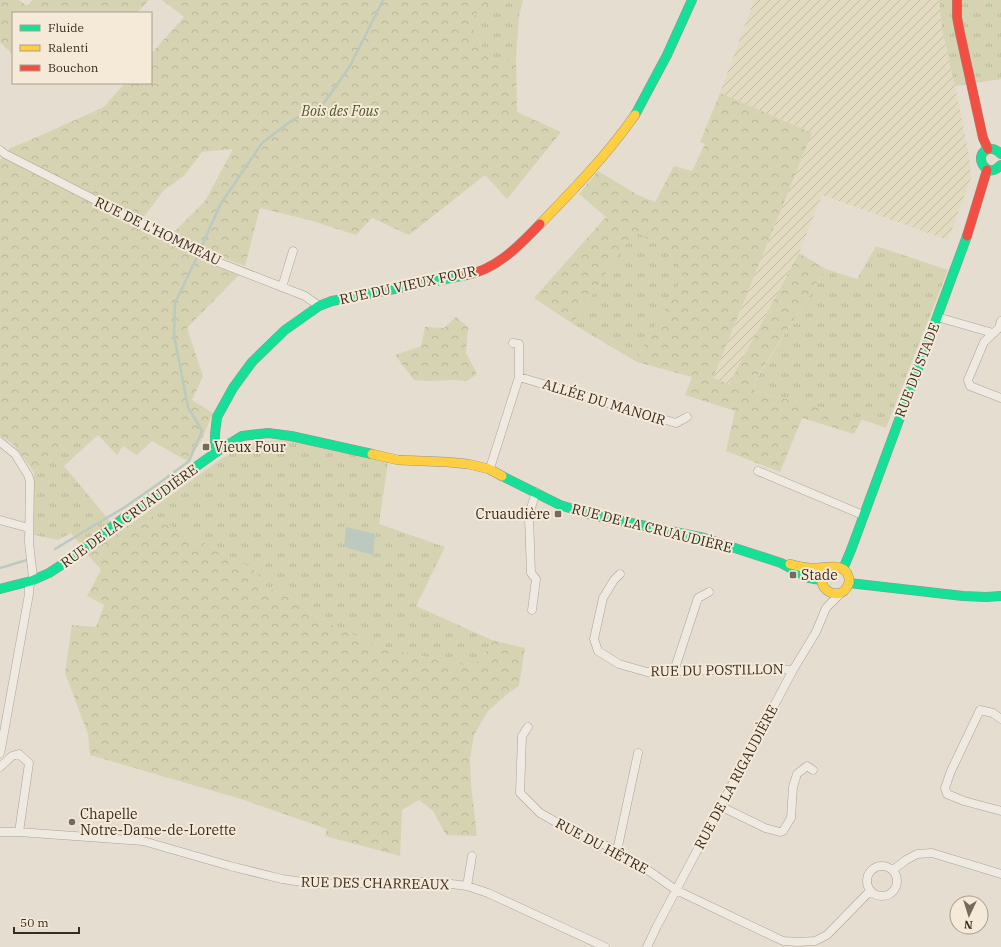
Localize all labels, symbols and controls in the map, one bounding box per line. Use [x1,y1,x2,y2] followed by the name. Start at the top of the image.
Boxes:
[12,12,152,84] legend
[48,20,84,35] text: Fluide
[48,40,89,55] text: Ralenti
[48,60,99,75] text: Bouchon
[300,102,380,120] park label: Bois des Fous
[92,193,224,269] street label: RUE DE L'HOMMEAU
[338,262,479,308] street label: RUE DU VIEUX FOUR
[891,320,943,420] street label: RUE DU STADE
[540,374,669,429] street label: ALLÉE DU MANOIR
[214,438,286,456] place label: Vieux Four
[201,442,211,452] marker: Vieux Four
[56,459,201,572] street label: RUE DE LA CRUAUDIÈRE
[570,498,735,557] street label: RUE DE LA CRUAUDIÈRE
[476,505,550,523] place label: Cruaudière
[553,509,563,519] marker: Cruaudière
[801,566,838,584] place label: Stade
[788,570,798,580] marker: Stade
[650,660,784,680] street label: RUE DU POSTILLON
[689,701,782,852] street label: RUE DE LA RIGAUDIÈRE
[80,805,236,839] place label: Chapelle Notre-Dame-de-Lorette
[552,814,652,878] street label: RUE DU HÊTRE
[67,817,77,827] marker: Chapelle Notre-Dame-de-Lorette
[301,873,450,893] street label: RUE DES CHARREAUX
[949,895,989,935] north arrow
[14,909,79,935] scale bar
[20,915,49,930] text: 50 m
[963,918,973,932] text: N

